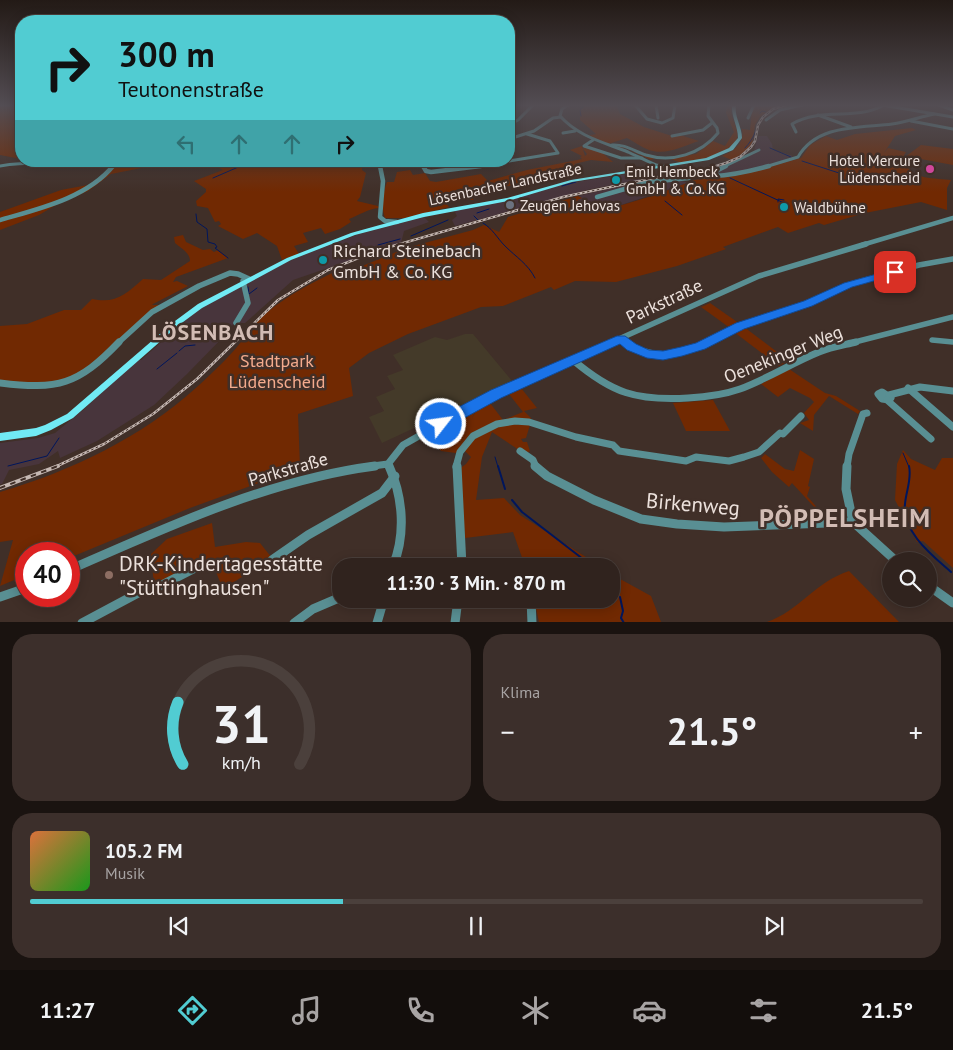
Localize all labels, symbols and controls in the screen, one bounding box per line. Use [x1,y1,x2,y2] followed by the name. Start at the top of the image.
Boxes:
[118,31,215,77] text: 300 m
[35,35,100,100] icon: right
[118,75,264,103] text: Teutonenstraße
[172,130,200,158] icon: left
[225,130,253,158] icon: ahead
[278,130,306,158] icon: ahead
[331,130,359,158] icon: right
[829,151,920,187] place label: Hotel Mercure Lüdenscheid
[427,159,583,209] street label: Lösenbacher Landstraße
[626,162,725,198] place label: Emil Hembeck GmbH & Co. KG
[924,163,936,175] marker: Hotel Mercure Lüdenscheid
[610,174,622,186] marker: Emil Hembeck GmbH & Co. KG
[520,196,620,215] place label: Zeugen Jehovas
[794,198,866,217] place label: Waldbühne
[504,199,516,211] marker: Zeugen Jehovas
[778,201,790,213] marker: Waldbühne
[333,239,481,283] place label: Richard Steinebach GmbH & Co. KG
[874,251,916,293] pin
[317,254,329,266] marker: Richard Steinebach GmbH & Co. KG
[881,258,909,286] icon: arrive
[622,273,706,329] street label: Parkstraße
[152,318,274,346] district label: LÖSENBACH
[720,320,846,388] street label: Oenekinger Weg
[229,349,325,393] park label: Stadtpark Lüdenscheid
[414,397,466,449] position arrow
[246,447,330,491] street label: Parkstraße
[645,486,741,522] street label: Birkenweg
[759,501,931,534] district label: PÖPPELSHEIM
[15,542,80,607] speed limit sign: 40
[119,550,323,601] place label: DRK-Kindertagesstätte "Stüttinghausen"
[882,552,937,607] map controls
[882,552,937,607] button: search
[103,569,115,581] marker: DRK-Kindertagesstätte "Stüttinghausen"
[386,571,566,595] text: 11:30 · 3 Min. · 870 m
[501,682,540,702] text: Klima
[212,690,271,757] text: 31
[666,706,757,755] text: 21.5°
[501,713,515,750] text: −
[909,713,923,750] text: +
[222,751,261,774] text: km/h
[105,839,182,863] text: 105.2 FM
[105,863,145,883] text: Musik
[165,912,193,940] icon: previous
[462,912,490,940] icon: pause
[760,912,788,940] icon: next
[175,993,210,1028] icon: directions
[289,993,324,1028] icon: music
[403,993,438,1028] icon: phone
[518,993,553,1028] icon: climate
[632,993,667,1028] icon: car
[746,993,781,1028] icon: filters
[40,996,95,1024] text: 11:27
[861,996,913,1024] text: 21.5°

